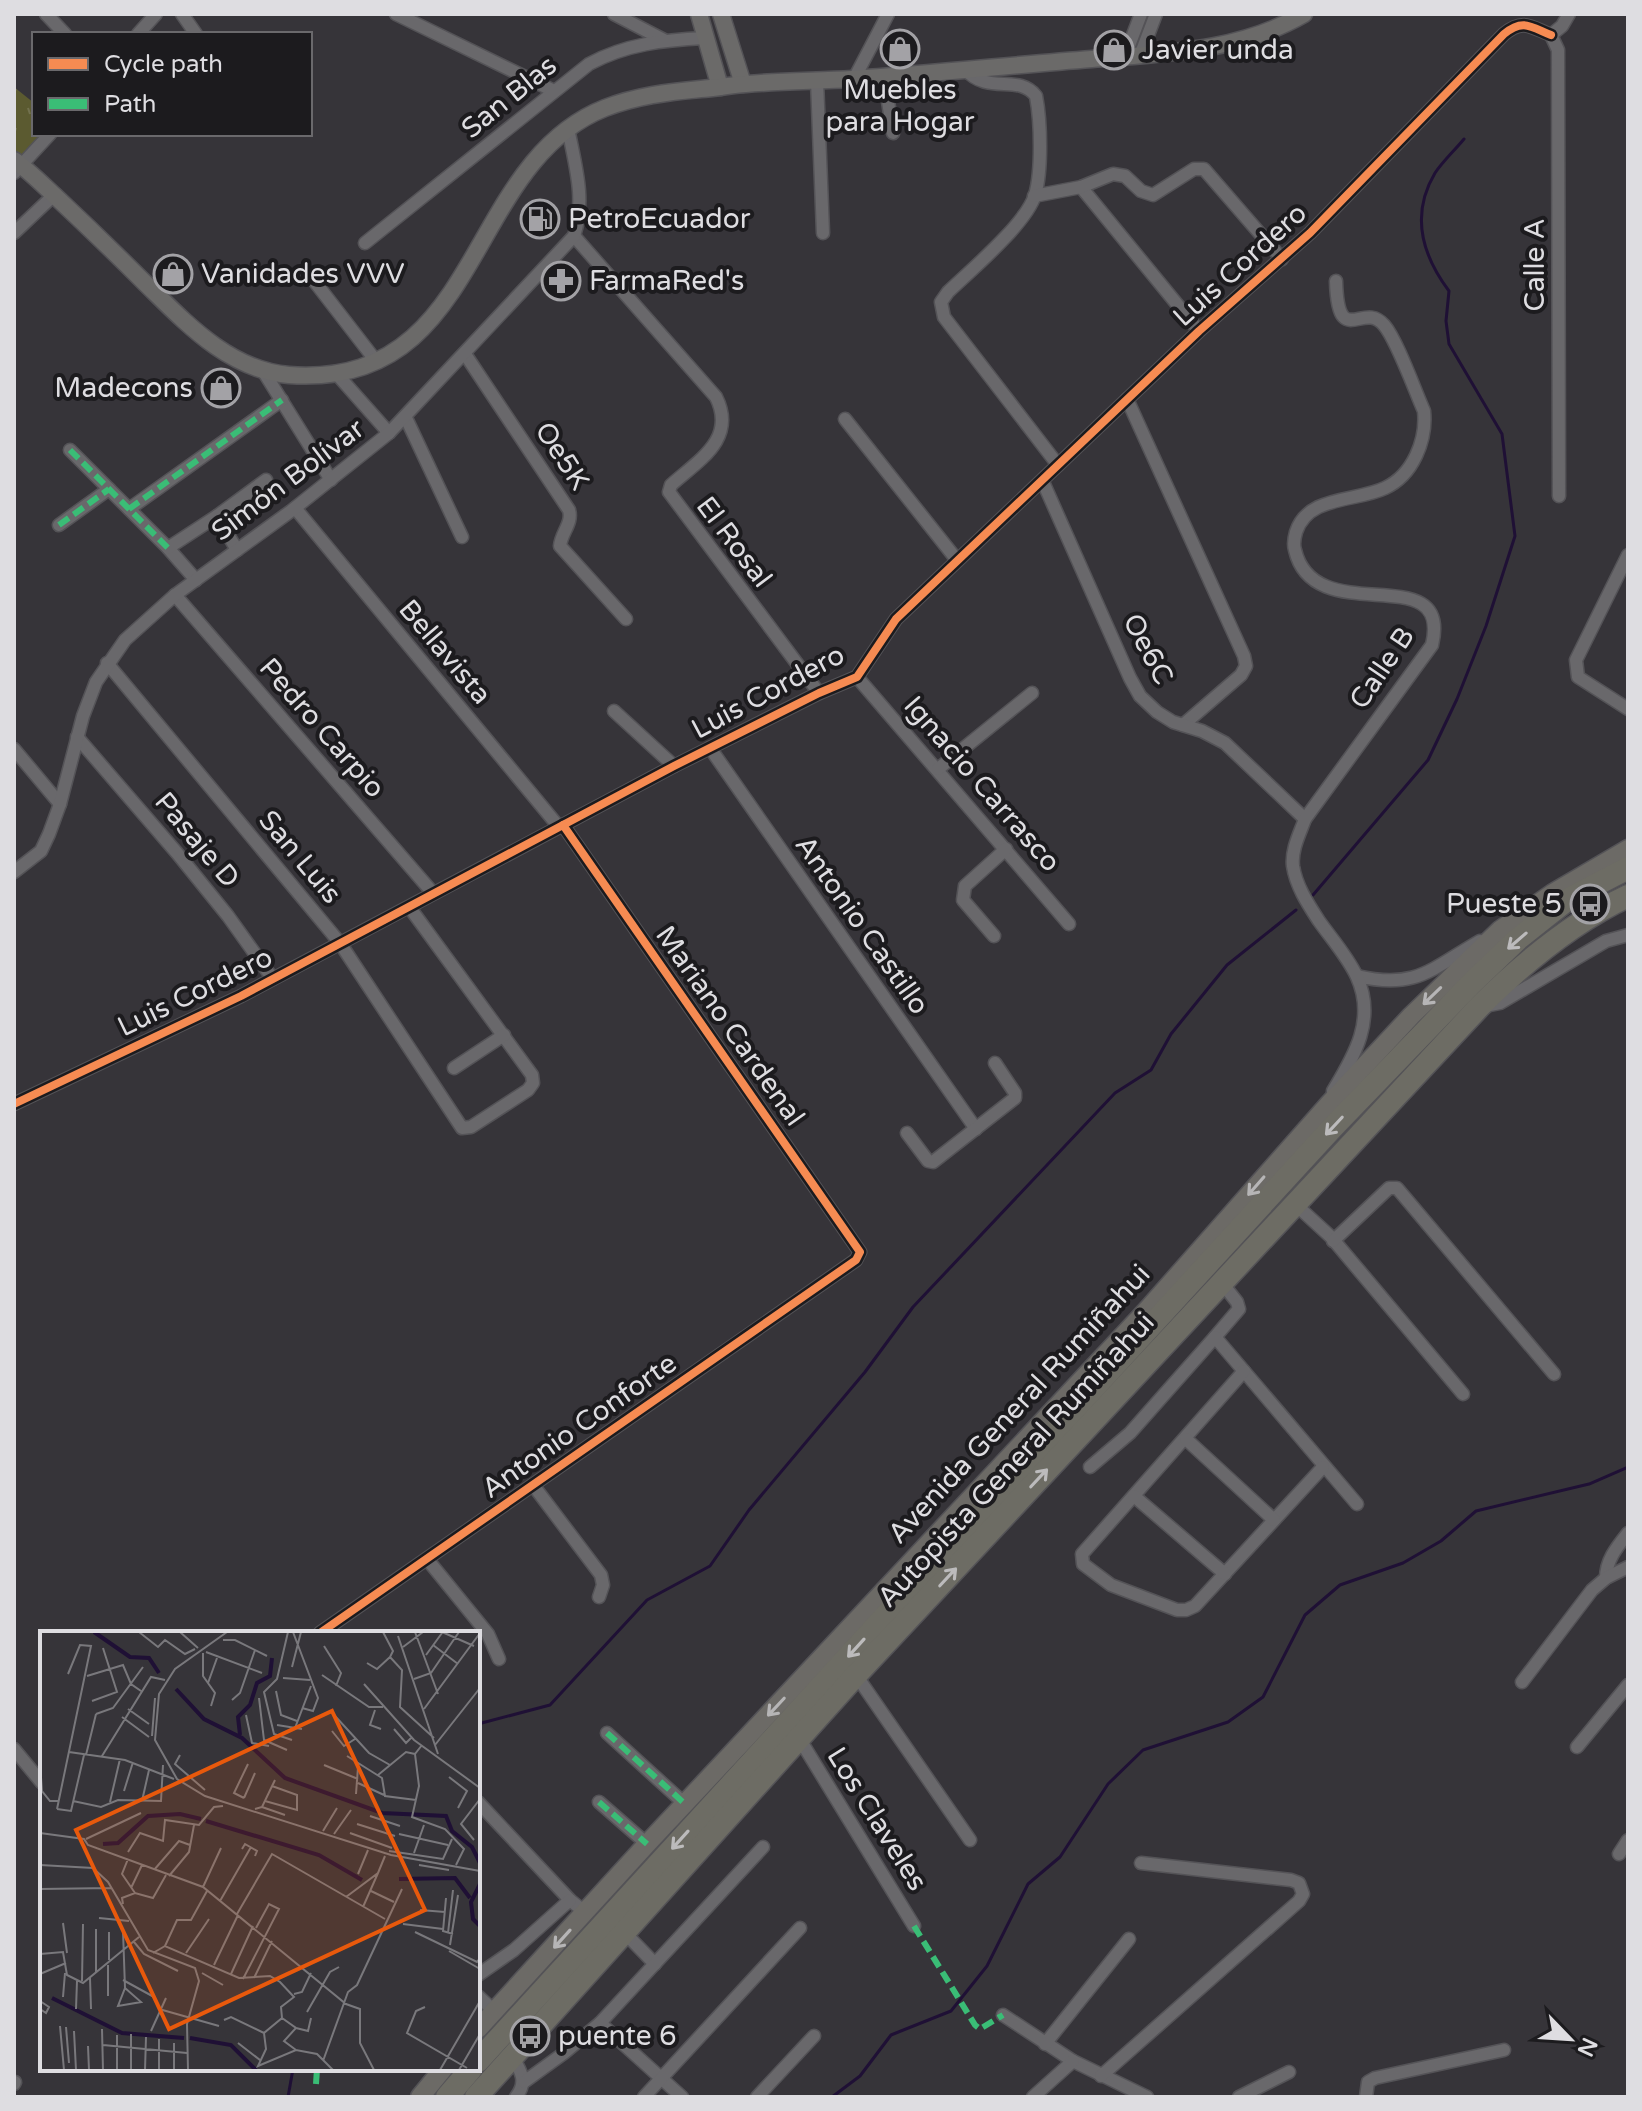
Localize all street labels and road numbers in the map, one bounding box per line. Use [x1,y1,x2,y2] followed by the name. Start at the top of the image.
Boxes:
[455,48,563,146] street label: San Blas
[1166,196,1314,334] street label: Luis Cordero
[1518,218,1552,312] street label: Calle A
[205,411,371,548] street label: Simón Bolívar
[527,416,597,496] street label: Oe5K
[689,490,779,594] street label: El Rosal
[391,593,499,711] street label: Bellavista
[1115,608,1181,690] street label: Oe6C
[1342,620,1422,716] street label: Calle B
[686,638,850,746] street label: Luis Cordero
[252,651,392,805] street label: Pedro Carpio
[896,689,1068,879] street label: Ignacio Carrasco
[147,785,247,895] street label: Pasaje D
[251,804,349,910] street label: San Luis
[788,829,936,1021] street label: Antonio Castillo
[648,919,812,1133] street label: Mariano Cardenal
[112,940,278,1044] street label: Luis Cordero
[881,1257,1157,1551] street label: Avenida General Rumiñahui
[870,1305,1162,1615] street label: Autopista General Rumiñahui
[475,1346,683,1506] street label: Antonio Conforte
[820,1741,934,1897] street label: Los Claveles

